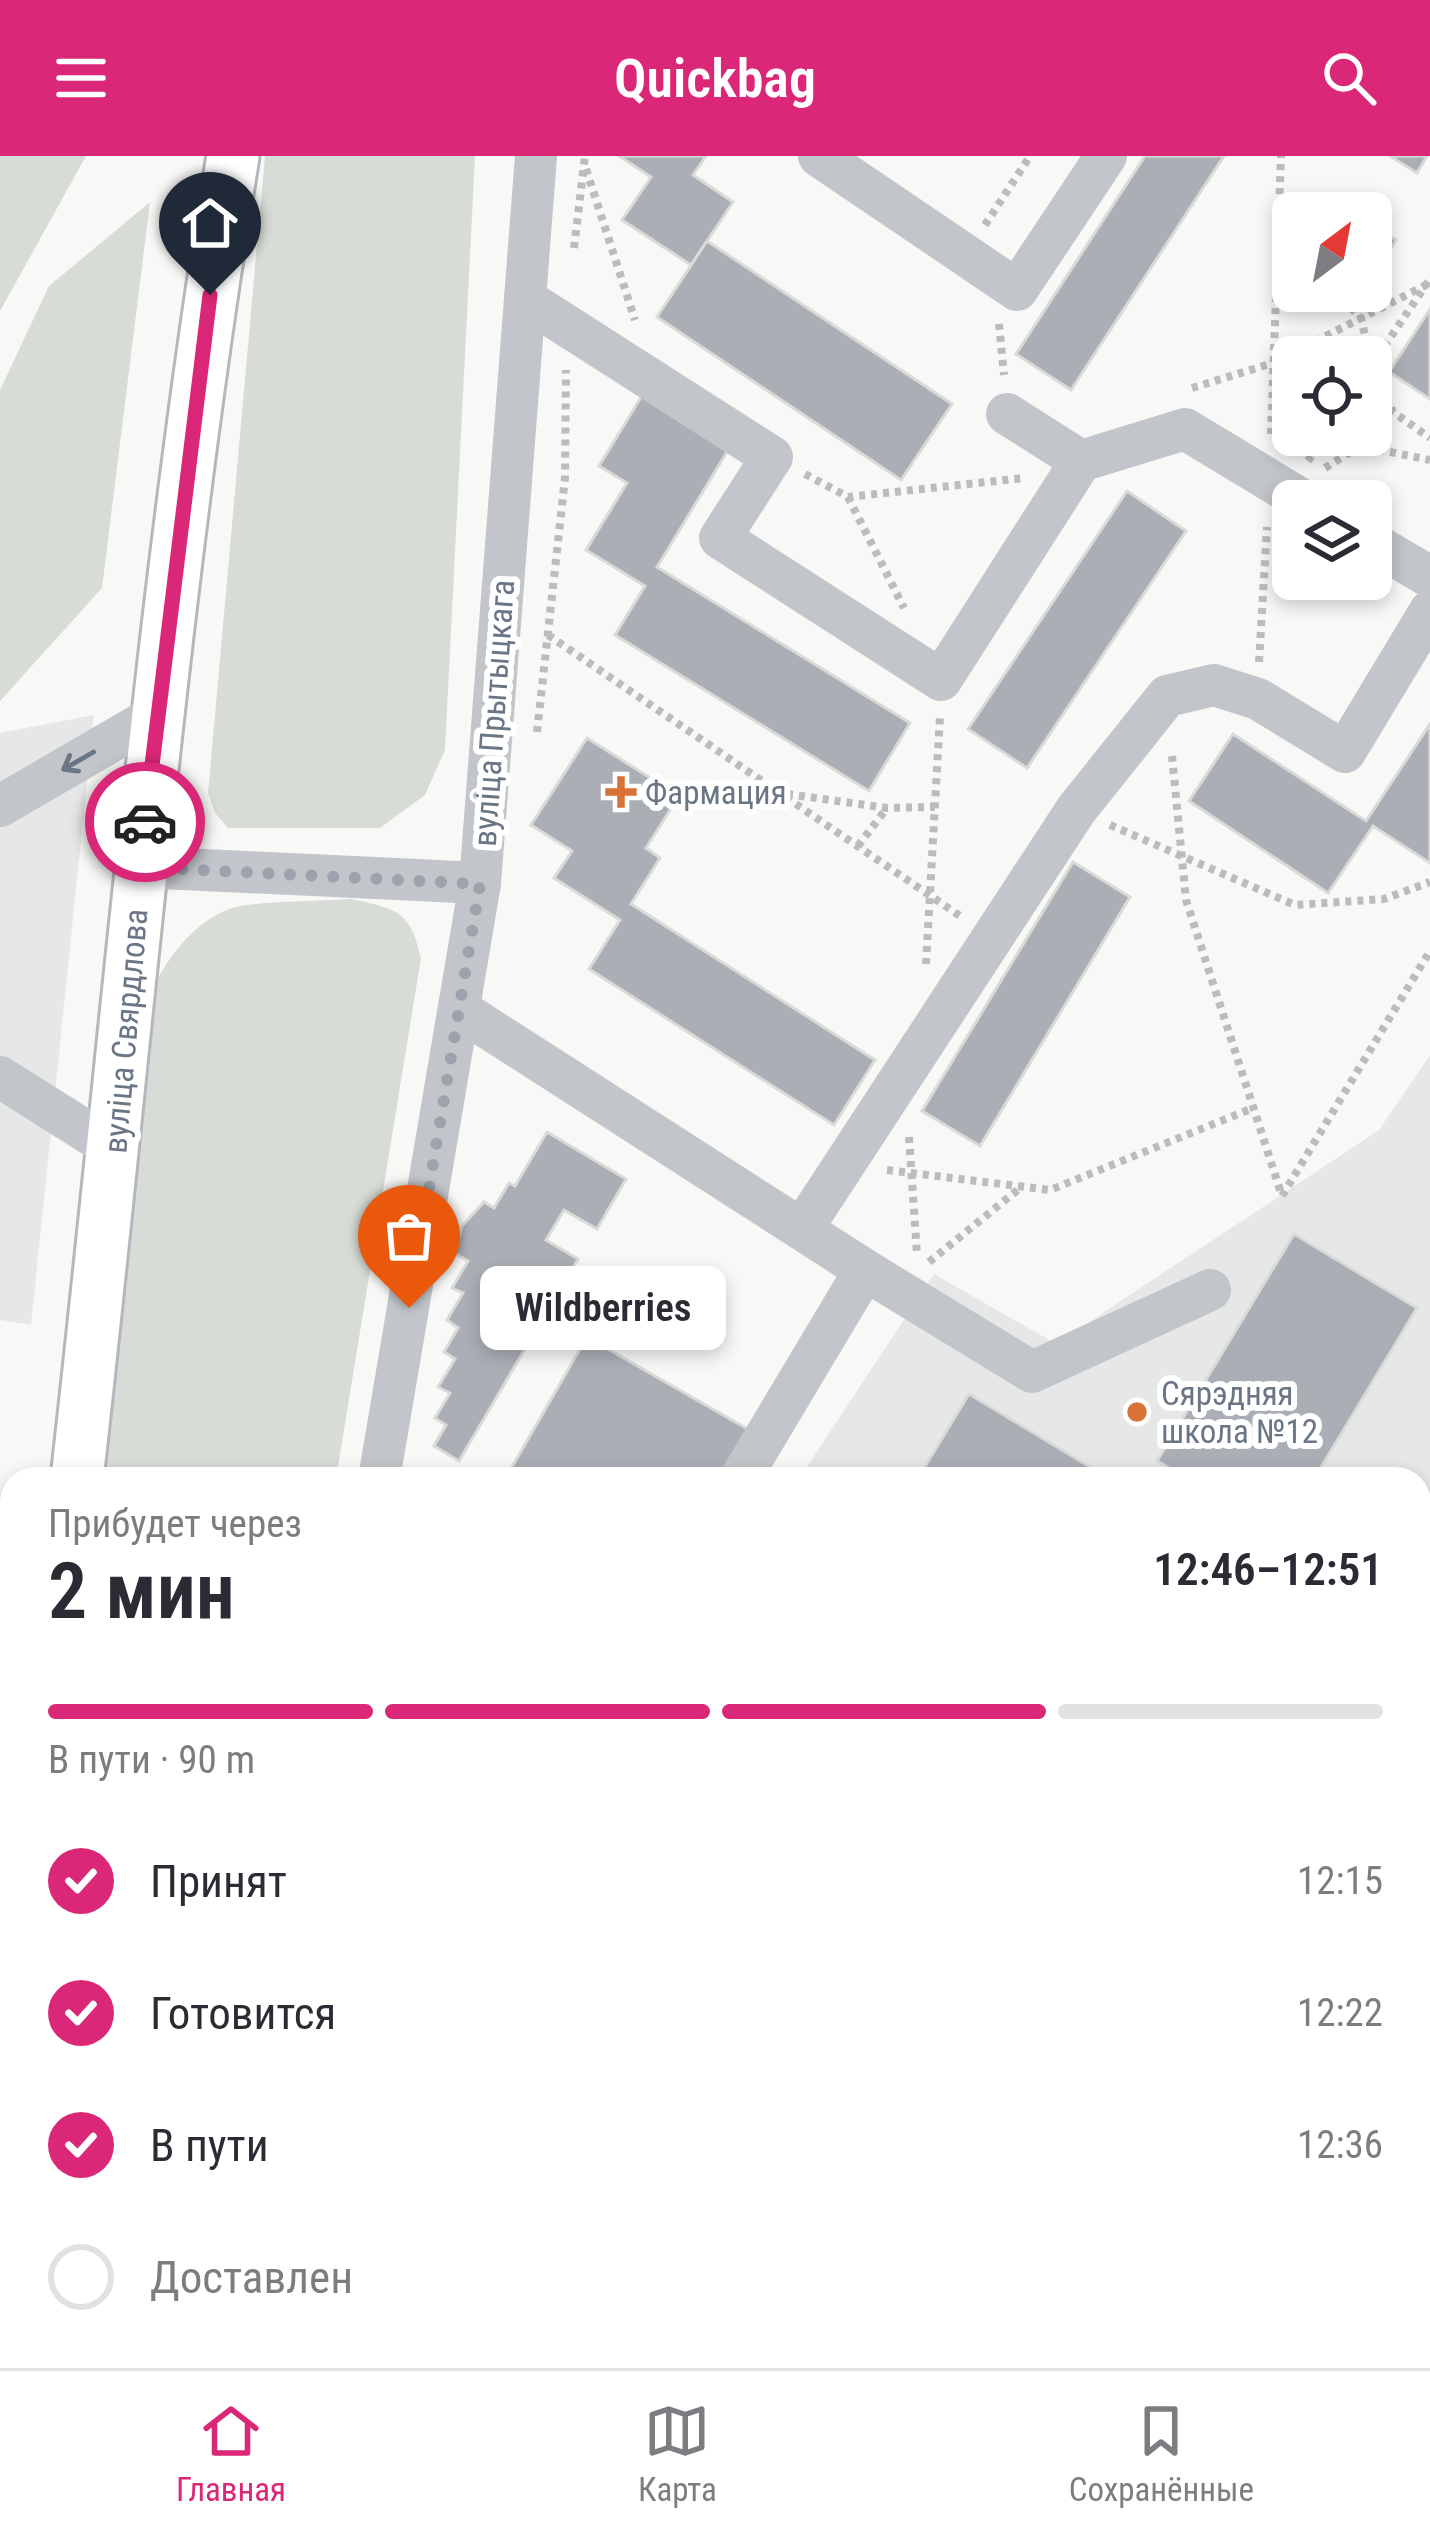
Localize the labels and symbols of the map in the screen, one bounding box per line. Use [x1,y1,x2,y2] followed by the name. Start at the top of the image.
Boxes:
[159,172,261,295] pin
[1272,192,1392,312] north arrow
[465,578,522,848] street label: вуліца Прытыцкага
[61,750,96,774] one-way arrow
[85,762,205,882] courier
[645,773,787,812] place label: Фармация
[608,779,634,805] marker: Фармация
[95,907,156,1155] street label: вуліца Свярдлова
[358,1185,460,1308] pin
[481,1266,727,1350] callout: Wildberries
[1161,1374,1318,1451] place label: Сярэдняя школа №12
[1124,1399,1150,1425] marker: Сярэдняя школа №12

